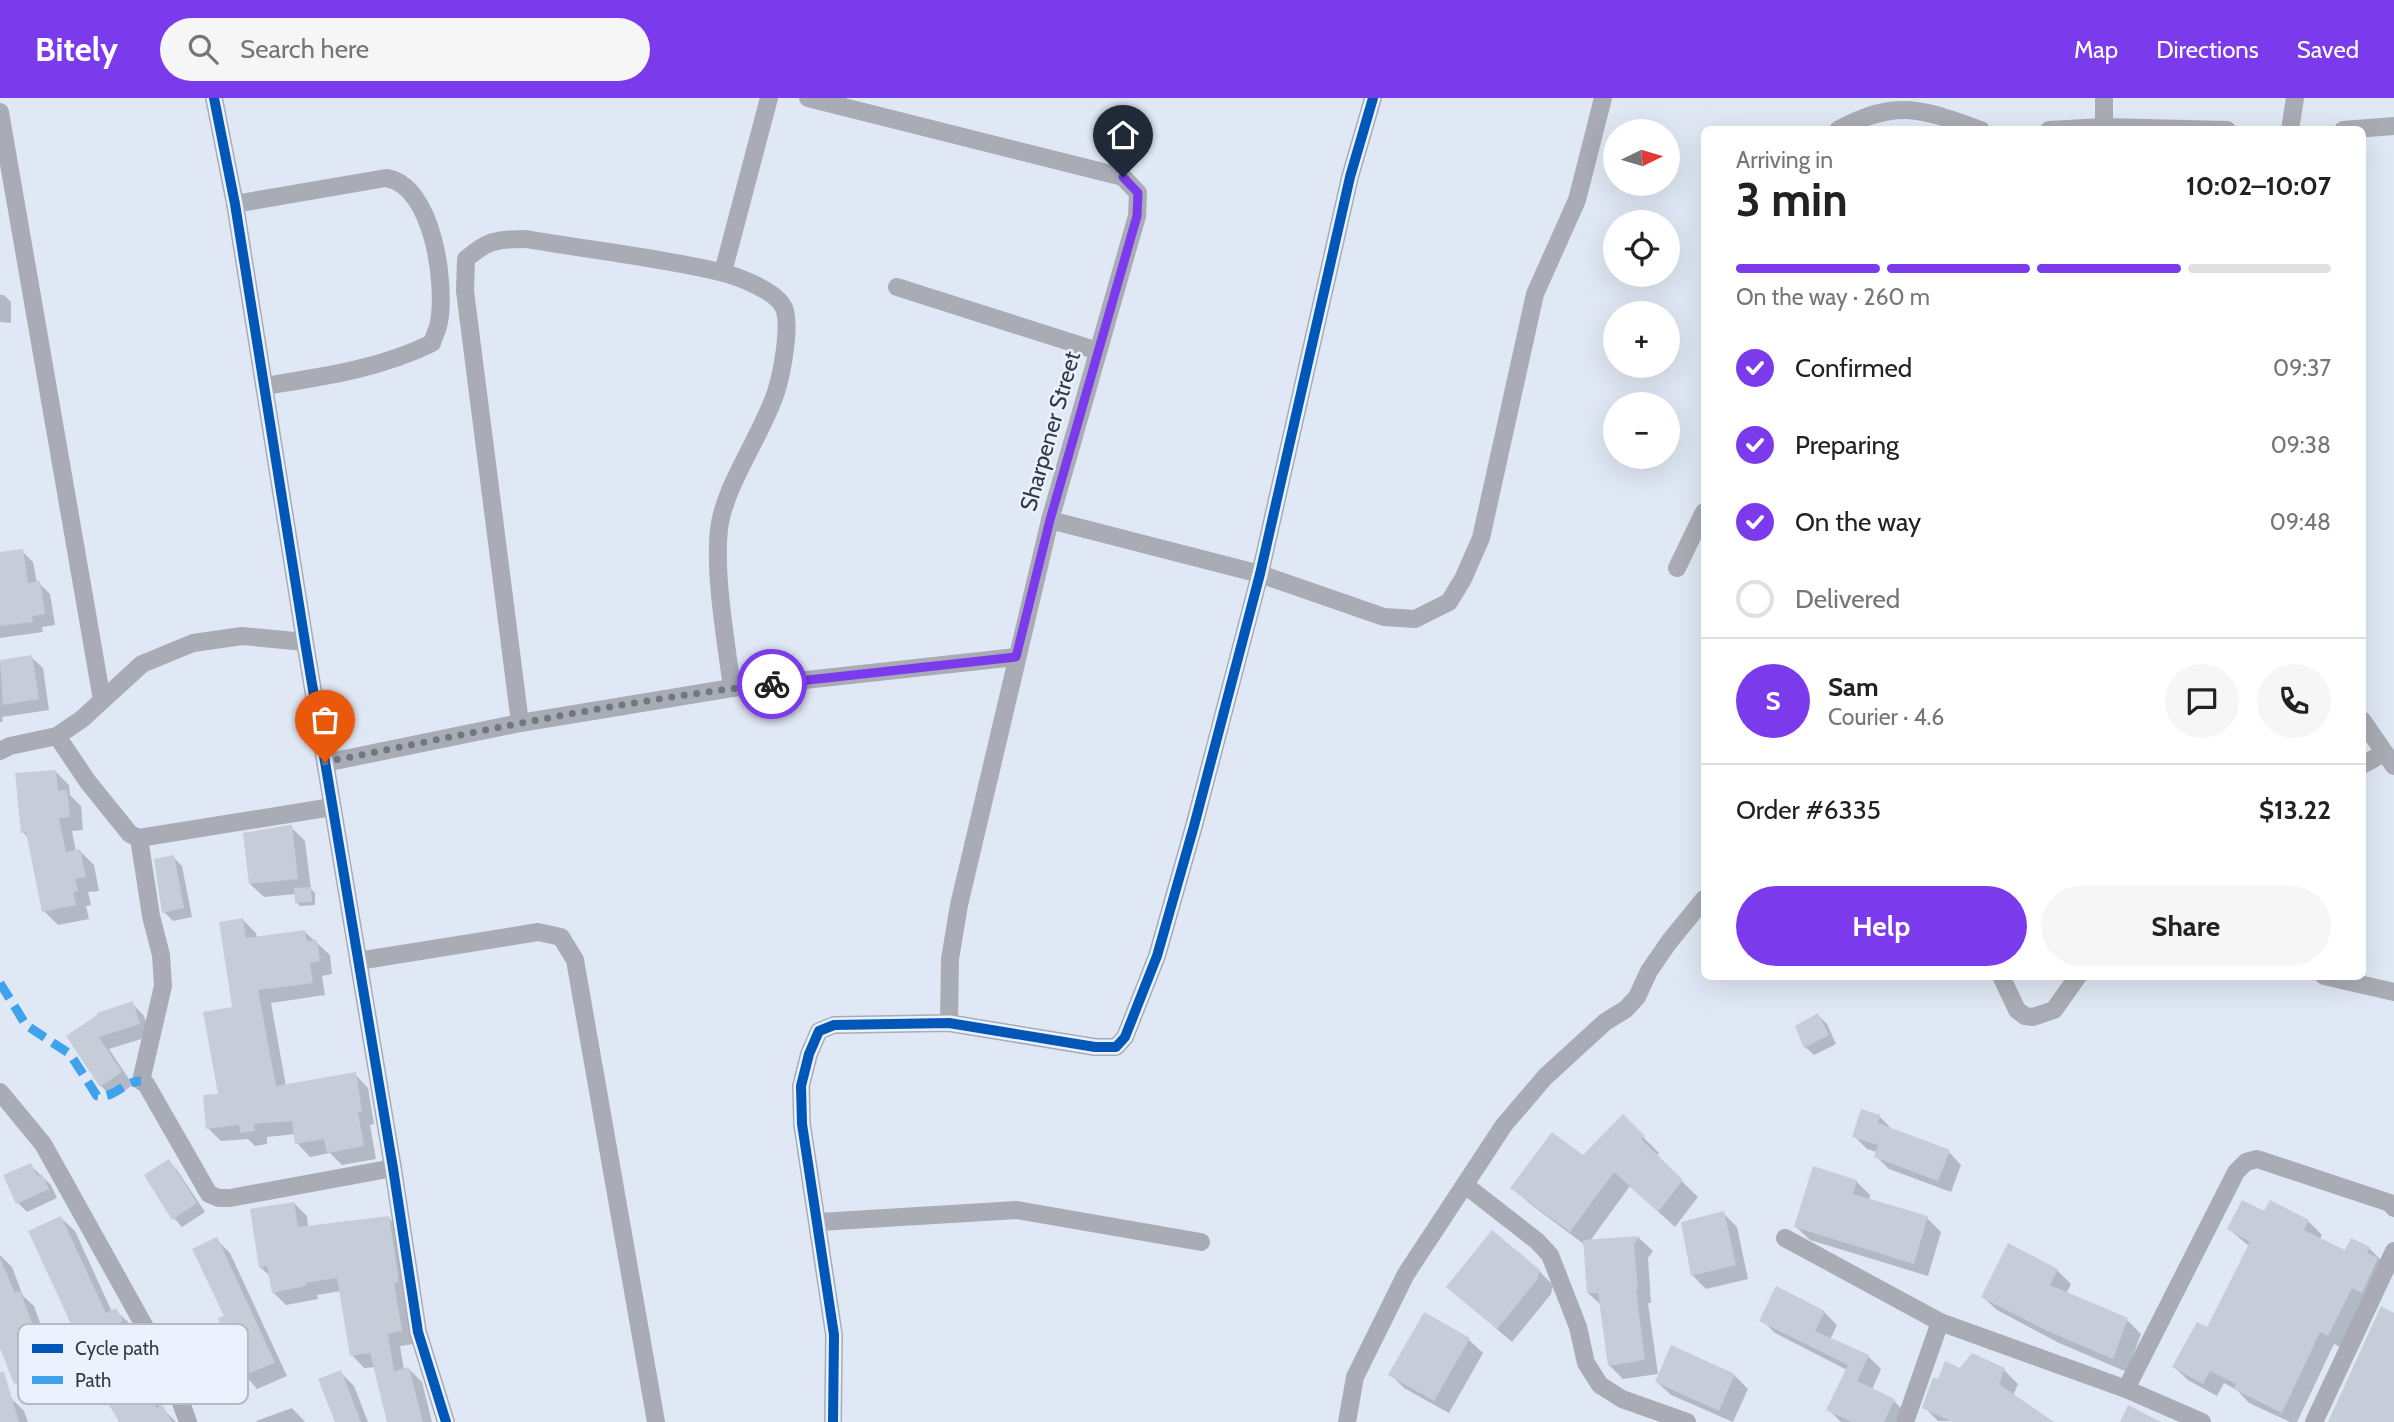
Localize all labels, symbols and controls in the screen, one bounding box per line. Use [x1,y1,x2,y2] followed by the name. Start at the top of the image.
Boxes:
[160,18,650,81] search box
[35,29,118,69] text: Bitely
[184,30,222,68] icon: search
[240,33,369,65] text: Search here
[2074,35,2118,64] text: Map
[2156,35,2259,64] text: Directions
[2297,35,2359,64] text: Saved
[1093,105,1153,177] pin
[1104,116,1142,154] icon: home
[1603,119,1680,196] north arrow
[1603,119,1680,469] map controls
[1736,146,1833,174] text: Arriving in
[2186,170,2331,202] text: 10:02–10:07
[1736,172,1848,228] text: 3 min
[1603,210,1680,287] button: locate
[1736,283,1930,311] text: On the way · 260 m
[1603,301,1680,378] button: +
[1014,348,1086,514] street label: Sharpener Street
[1736,349,1774,387] icon: check
[1795,352,1912,384] text: Confirmed
[2273,354,2331,382] text: 09:37
[1603,392,1680,469] button: −
[1736,426,1774,464] icon: check
[1795,429,1899,461] text: Preparing
[2271,431,2331,459] text: 09:38
[1736,503,1774,541] icon: check
[1795,506,1921,538] text: On the way
[2270,508,2331,536] text: 09:48
[1795,583,1900,615] text: Delivered
[737,649,807,719] courier
[2165,664,2239,738] button: chat
[2257,664,2331,738] button: phone
[753,665,791,703] icon: bike
[1828,671,1879,703] text: Sam
[1765,685,1781,717] text: S
[295,690,355,762] pin
[306,701,344,739] icon: bag
[1828,703,1944,731] text: Courier · 4.6
[1736,794,1881,826] text: Order #6335
[2259,794,2331,826] text: $13.22
[1736,886,2027,966] button: Help
[2041,886,2331,966] button: Share
[18,1324,248,1404] legend
[75,1337,159,1360] text: Cycle path
[75,1369,111,1392] text: Path

